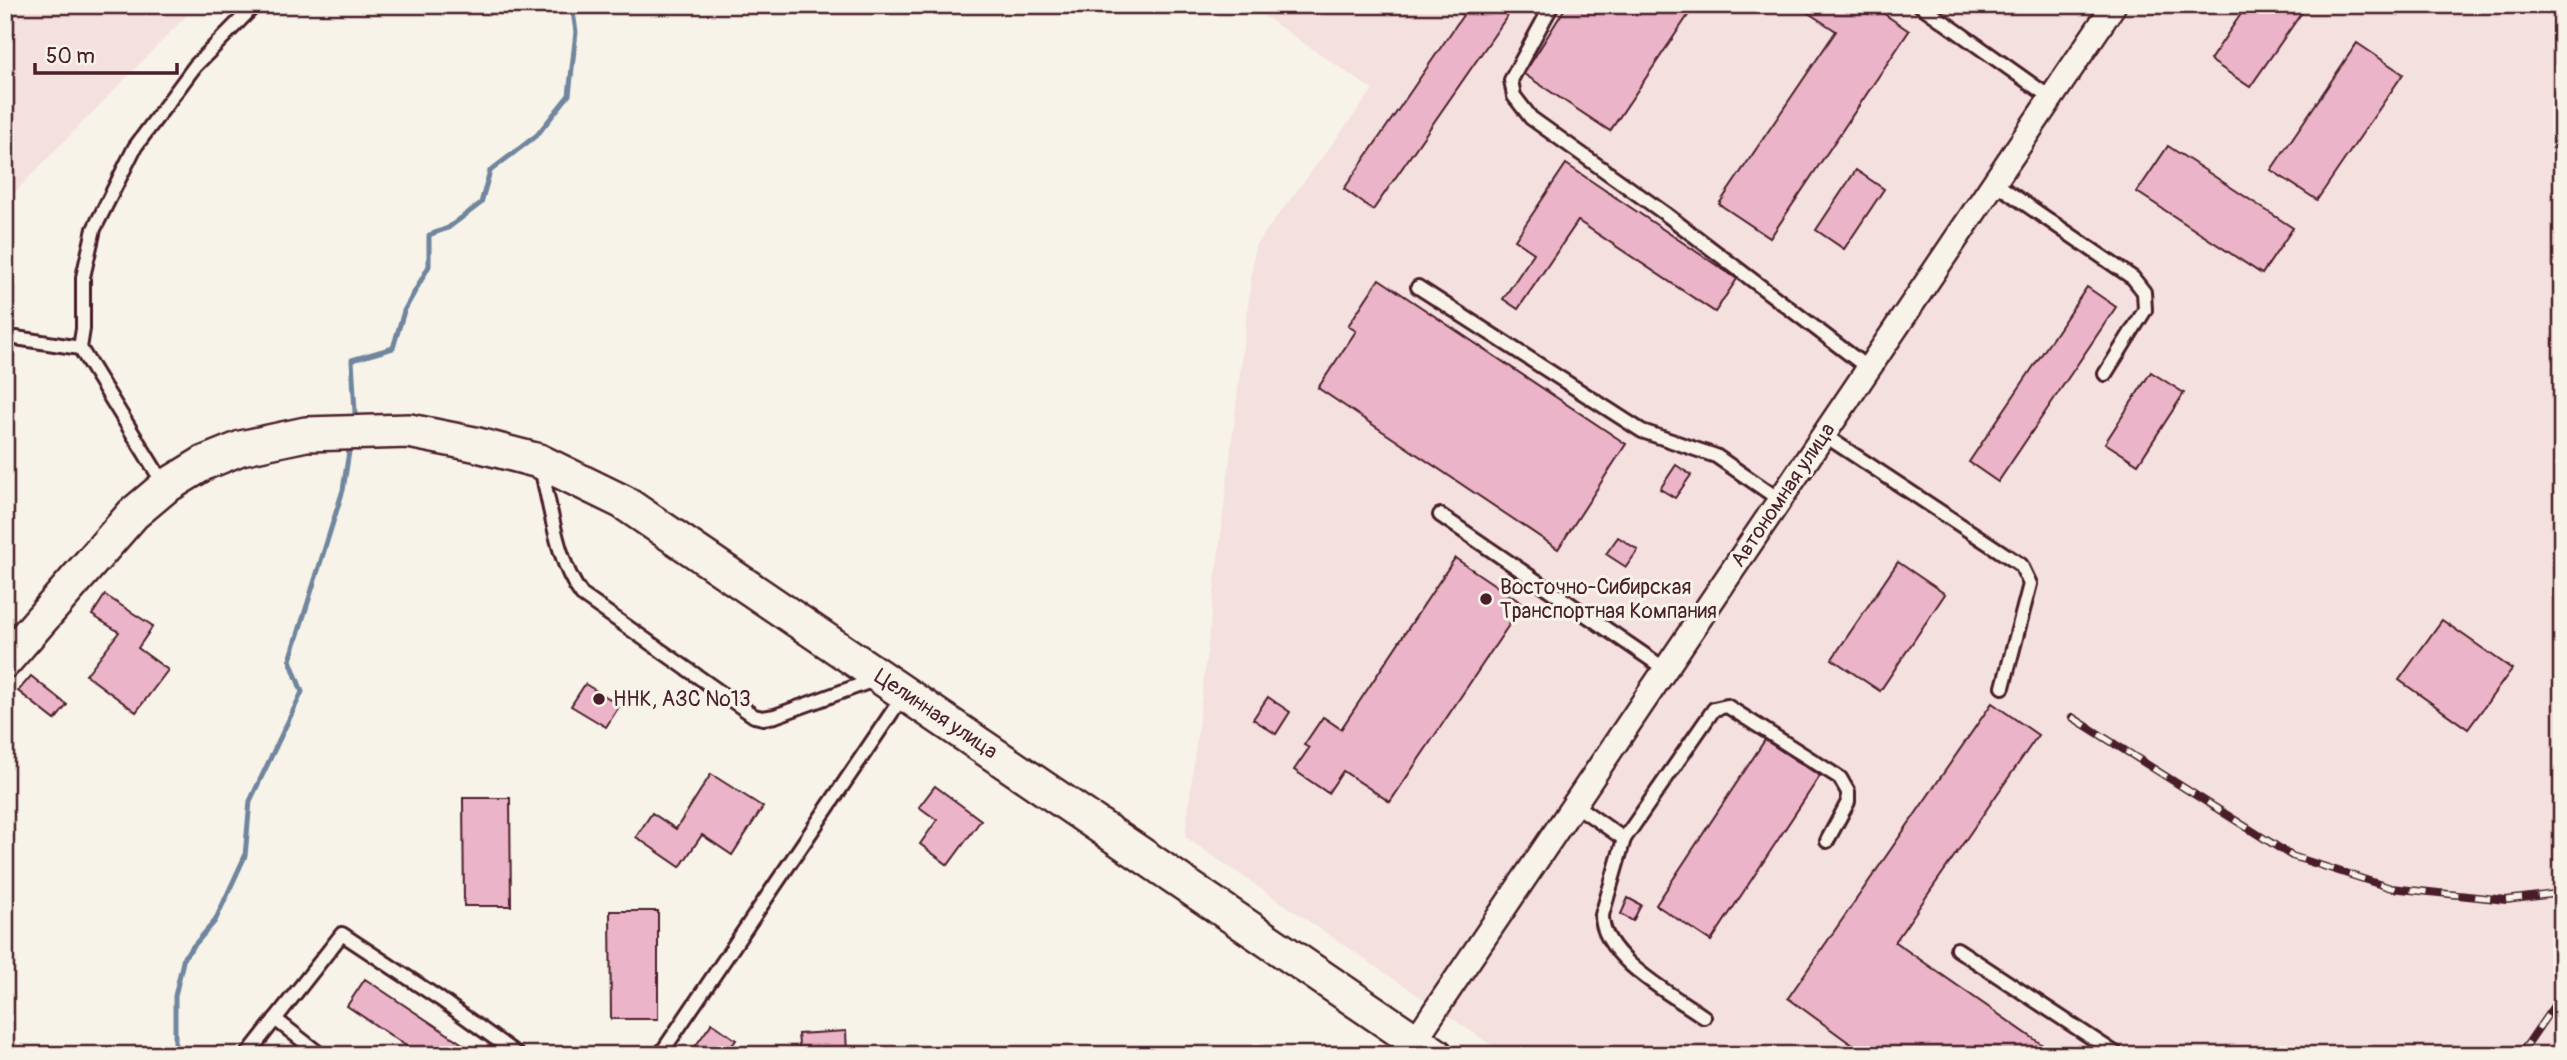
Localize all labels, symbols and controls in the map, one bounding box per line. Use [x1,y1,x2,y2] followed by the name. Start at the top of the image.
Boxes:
[35,32,177,76] scale bar
[46,43,95,70] text: 50 m
[1725,418,1841,572] street label: Автономная улица
[1500,574,1717,625] place label: Восточно-Сибирская Транспортная Компания
[1478,591,1494,607] marker: Восточно-Сибирская Транспортная Компания
[869,663,1003,765] street label: Целинная улица
[613,686,751,713] place label: ННК, АЗС №13
[591,691,607,707] marker: ННК, АЗС №13

